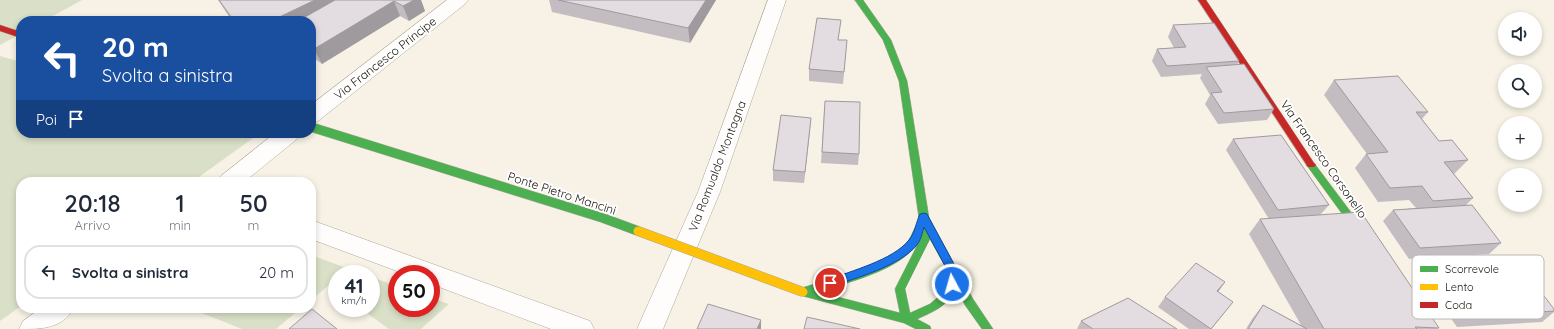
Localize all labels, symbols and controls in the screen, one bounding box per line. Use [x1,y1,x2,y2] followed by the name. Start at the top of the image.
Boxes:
[1498,12,1542,212] map controls
[1498,12,1542,56] button: sound
[331,13,439,103] street label: Via Francesco Principe
[102,29,169,64] text: 20 m
[36,32,88,84] icon: left
[102,64,233,87] text: Svolta a sinistra
[1498,64,1542,108] button: search
[1277,97,1371,221] street label: Via Francesco Corsonello
[685,98,749,234] street label: Via Romualdo Montagna
[65,108,87,130] icon: arrive
[36,110,57,129] text: Poi
[1498,116,1542,160] button: +
[506,168,618,218] street label: Ponte Pietro Mancini
[1498,168,1542,212] button: −
[64,188,121,218] text: 20:18
[175,188,185,218] text: 1
[239,188,268,218] text: 50
[75,217,110,233] text: Arrivo
[169,217,191,233] text: min
[248,217,259,233] text: m
[1412,255,1544,319] legend
[38,261,60,283] icon: left
[1445,262,1499,276] text: Scorrevole
[72,263,188,282] text: Svolta a sinistra
[259,263,294,282] text: 20 m
[931,263,973,305] position arrow
[388,265,440,317] speed limit sign: 50
[813,266,847,300] pin
[819,272,841,294] icon: arrive
[345,273,363,298] text: 41
[1445,280,1474,294] text: Lento
[341,294,367,307] text: km/h
[1445,298,1472,312] text: Coda

